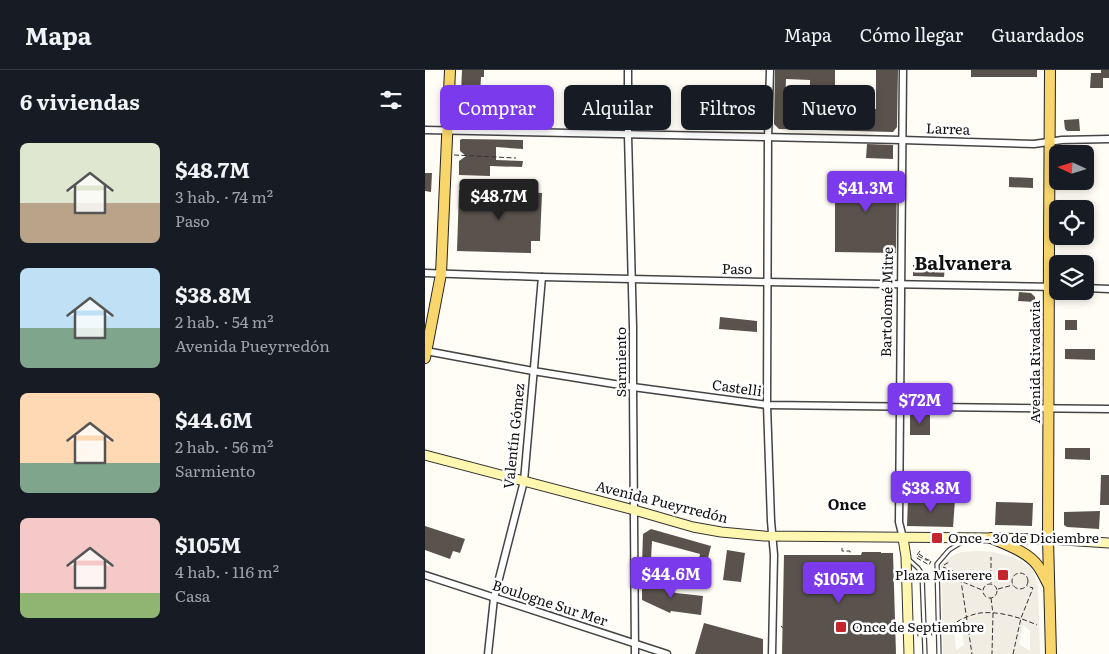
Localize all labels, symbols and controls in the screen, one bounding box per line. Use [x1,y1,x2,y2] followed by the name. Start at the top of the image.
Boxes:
[25,17,92,52] text: Mapa
[784,21,832,48] text: Mapa
[860,21,963,48] text: Cómo llegar
[991,21,1084,48] text: Guardados
[20,85,140,116] text: 6 viviendas
[440,85,554,130] chip: Comprar
[564,85,671,130] chip: Alquilar
[681,85,773,130] chip: Filtros
[783,85,875,130] chip: Nuevo
[377,86,405,114] icon: filters
[926,117,971,139] street label: Larrea
[1049,145,1094,190] north arrow
[1049,145,1094,300] map controls
[175,153,250,184] text: $48.7M
[60,163,120,223] icon: home
[825,170,907,213] pin: $41.3M
[838,175,894,199] text: $41.3M
[458,178,540,221] pin: $48.7M
[470,183,528,207] text: $48.7M
[175,184,273,208] text: 3 hab. · 74 m²
[1049,200,1094,245] button: locate
[175,208,210,232] text: Paso
[875,247,897,357] street label: Bartolomé Mitre
[914,248,1012,276] district label: Balvanera
[1049,255,1094,300] button: layers
[722,258,752,278] street label: Paso
[175,278,252,309] text: $38.8M
[60,288,120,348] icon: home
[1024,300,1044,423] street label: Avenida Rivadavia
[175,309,274,333] text: 2 hab. · 54 m²
[610,327,630,397] street label: Sarmiento
[175,333,330,357] text: Avenida Pueyrredón
[711,374,764,400] street label: Castelli
[498,382,529,490] street label: Valentín Gómez
[890,382,950,425] pin: $72M
[899,387,941,411] text: $72M
[175,403,253,434] text: $44.6M
[60,413,120,473] icon: home
[175,434,273,458] text: 2 hab. · 56 m²
[175,458,255,482] text: Sarmiento
[890,470,972,513] pin: $38.8M
[594,475,730,527] street label: Avenida Pueyrredón
[902,475,960,499] text: $38.8M
[828,492,867,515] district label: Once
[948,527,1099,547] place label: Once - 30 de Diciembre
[175,528,241,559] text: $105M
[930,531,944,545] marker: Once - 30 de Diciembre
[60,538,120,598] icon: home
[630,556,712,599] pin: $44.6M
[175,559,279,583] text: 4 hab. · 116 m²
[641,561,701,585] text: $44.6M
[804,562,874,604] pin: $105M
[895,564,992,584] place label: Plaza Miserere
[814,566,864,590] text: $105M
[996,568,1010,582] marker: Plaza Miserere
[490,574,611,630] street label: Boulogne Sur Mer
[175,583,210,607] text: Casa
[852,616,984,636] place label: Once de Septiembre
[834,620,848,634] marker: Once de Septiembre

